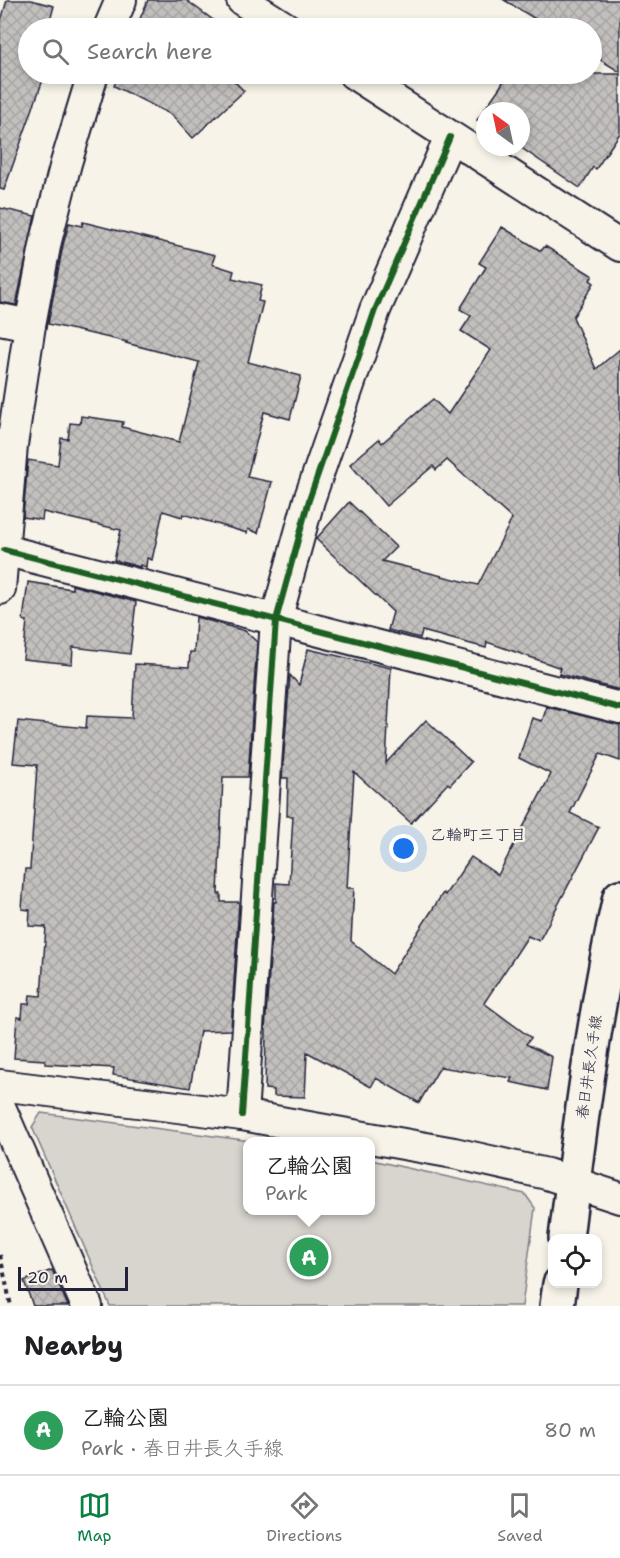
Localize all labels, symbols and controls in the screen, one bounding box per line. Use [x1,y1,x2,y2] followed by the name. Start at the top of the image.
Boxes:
[18,18,602,84] search box
[39,35,72,68] icon: search
[87,37,213,66] text: Search here
[476,102,530,156] north arrow
[430,824,526,845] district label: 乙輪町三丁目
[389,834,418,863] your location
[572,1014,606,1120] street label: 春日井長久手線
[243,1137,375,1215] popup
[265,1151,353,1180] text: 乙輪公園
[265,1180,308,1206] text: Park
[290,1234,328,1280] pin: A
[548,1234,602,1288] map controls
[548,1234,602,1288] button: locate
[18,1264,128,1292] scale bar
[27,1267,68,1288] text: 20 m
[24,1328,123,1363] text: Nearby
[81,1403,169,1432] text: 乙輪公園
[36,1417,51,1443] text: A
[544,1417,596,1443] text: 80 m
[81,1435,283,1461] text: Park · 春日井長久手線
[77,1489,112,1546] tab: Map
[266,1489,343,1546] tab: Directions
[497,1489,543,1546] tab: Saved

